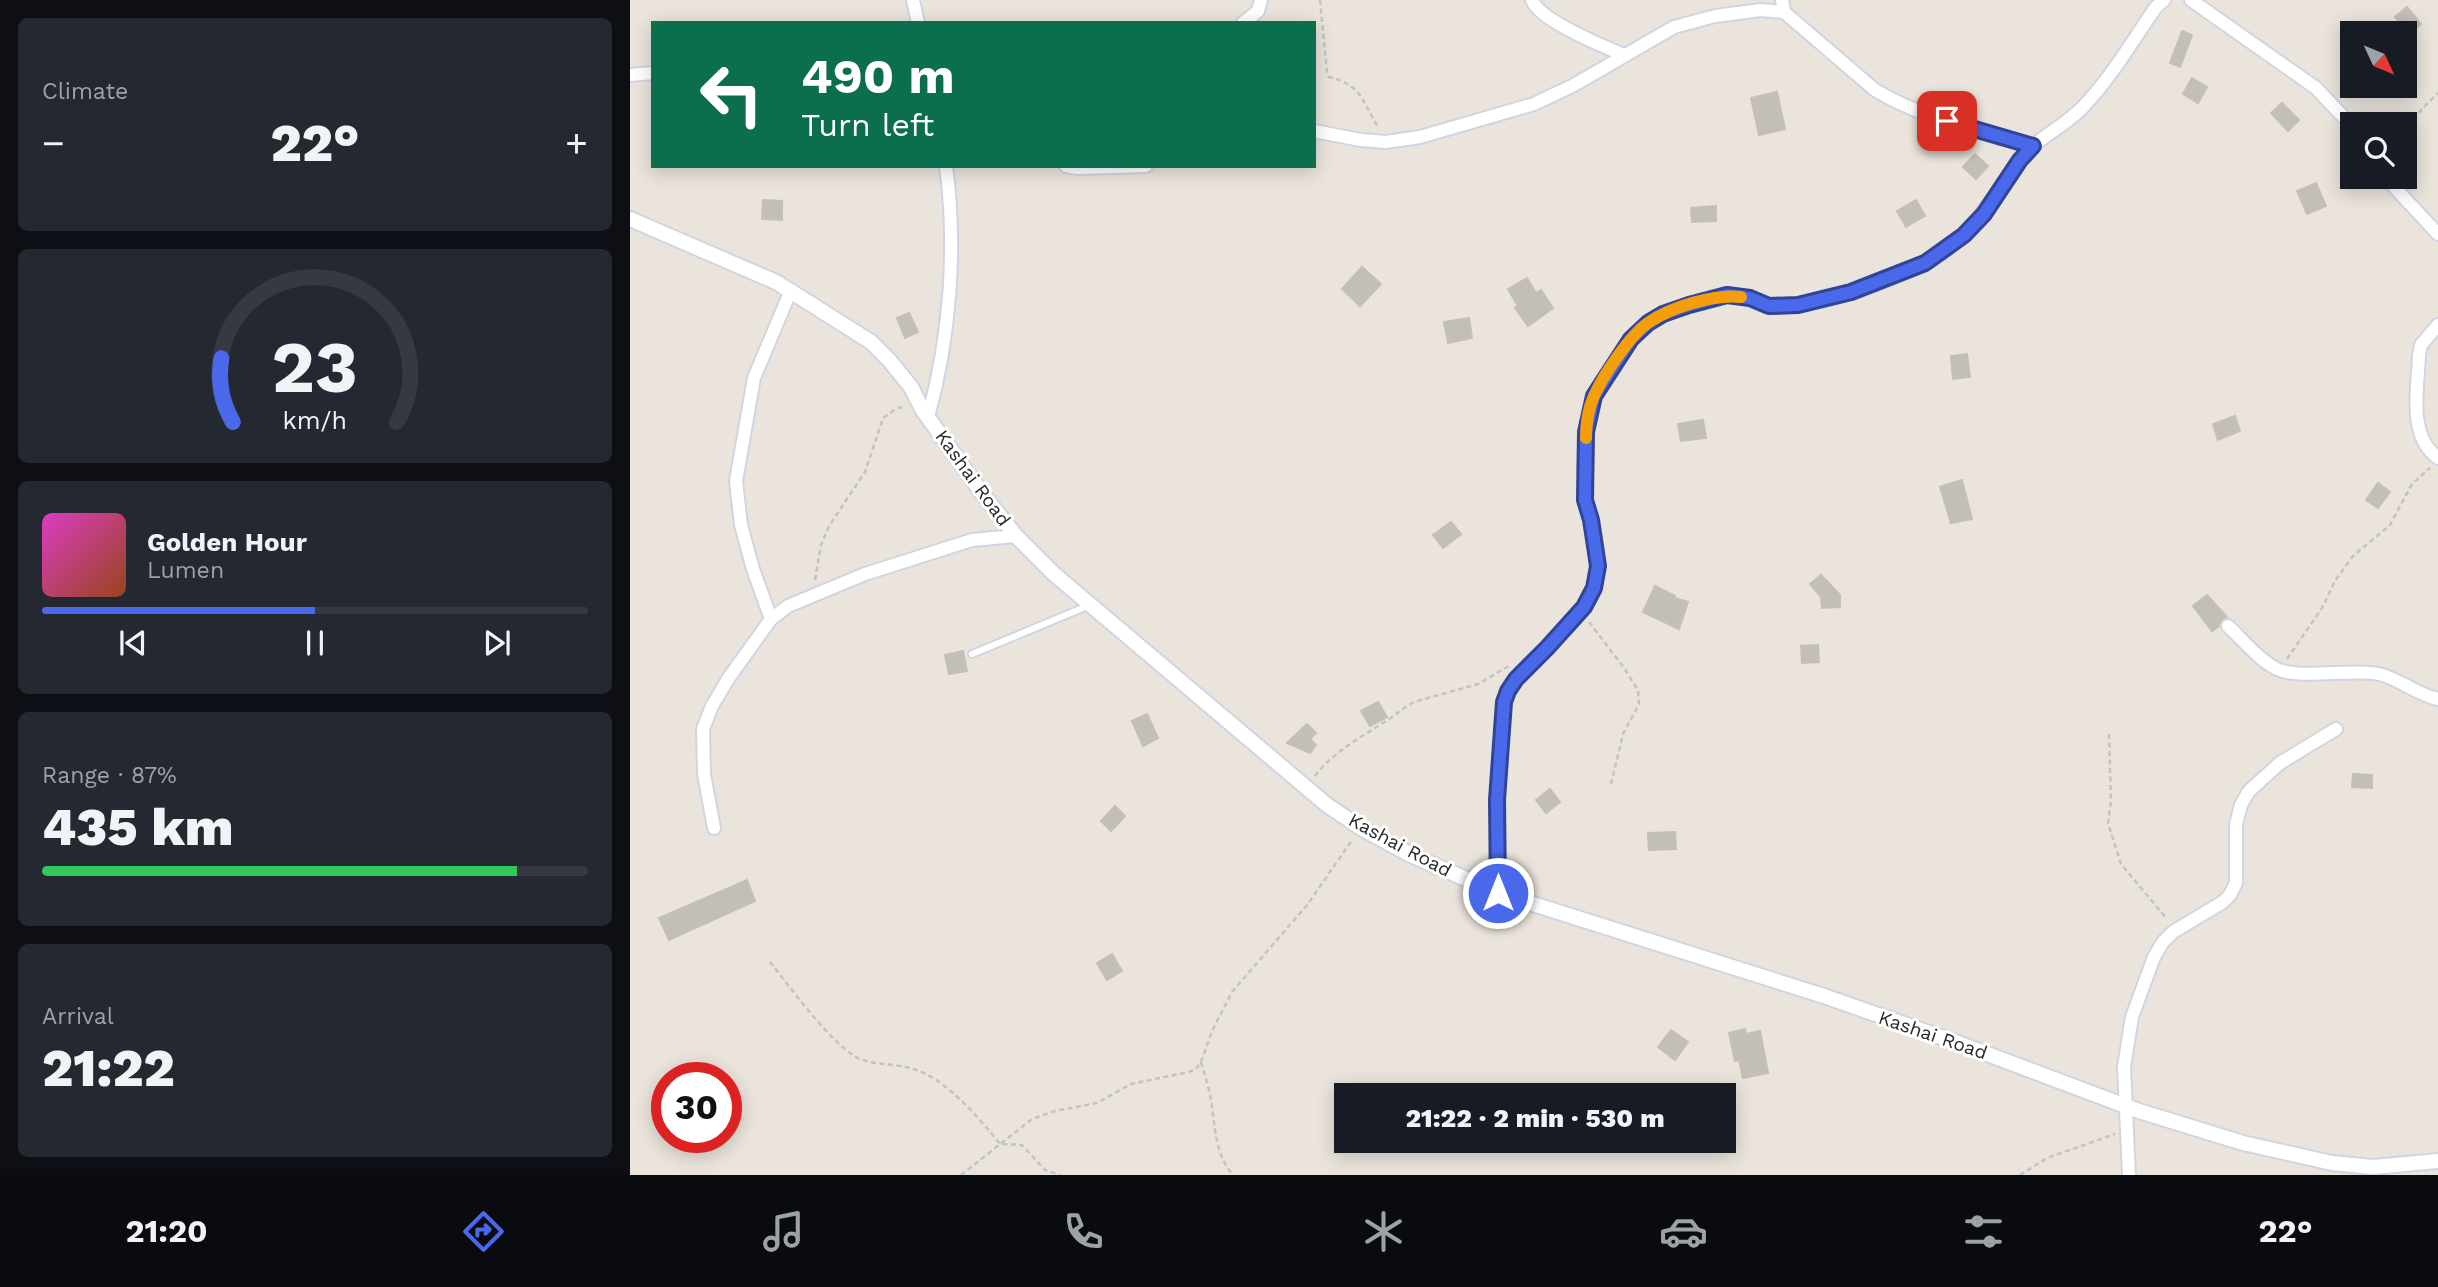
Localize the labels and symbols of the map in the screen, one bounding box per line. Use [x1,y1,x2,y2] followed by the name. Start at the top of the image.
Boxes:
[2340,21,2417,98] north arrow
[1917,91,1977,151] pin
[930,425,1016,531] street label: Kashai Road
[1345,808,1455,882] street label: Kashai Road
[1461,856,1535,930] position arrow
[1876,1006,1990,1064] street label: Kashai Road
[651,1062,742,1153] speed limit sign: 30

